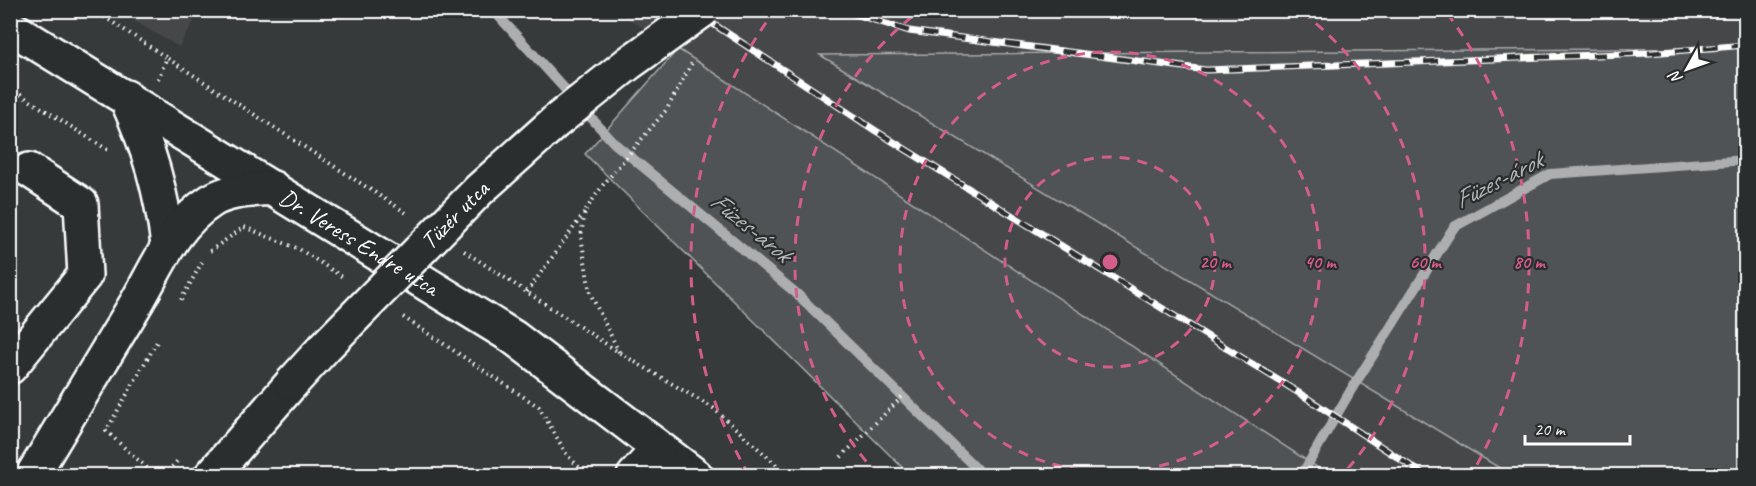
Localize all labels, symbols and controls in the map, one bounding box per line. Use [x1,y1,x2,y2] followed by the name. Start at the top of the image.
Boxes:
[1657,39,1717,99] north arrow
[1663,65,1687,88] text: N
[1448,142,1552,216] water label: Füzes-árok
[414,173,496,256] street label: Tüzér utca
[274,182,446,304] street label: Dr. Veress Endre utca
[704,184,802,272] water label: Füzes-árok
[1200,251,1232,273] text: 20 m
[1305,251,1337,273] text: 40 m
[1409,251,1442,273] text: 60 m
[1514,251,1546,273] text: 80 m
[1100,252,1120,272] centre of rings
[1525,408,1630,446] scale bar
[1534,418,1567,440] text: 20 m

